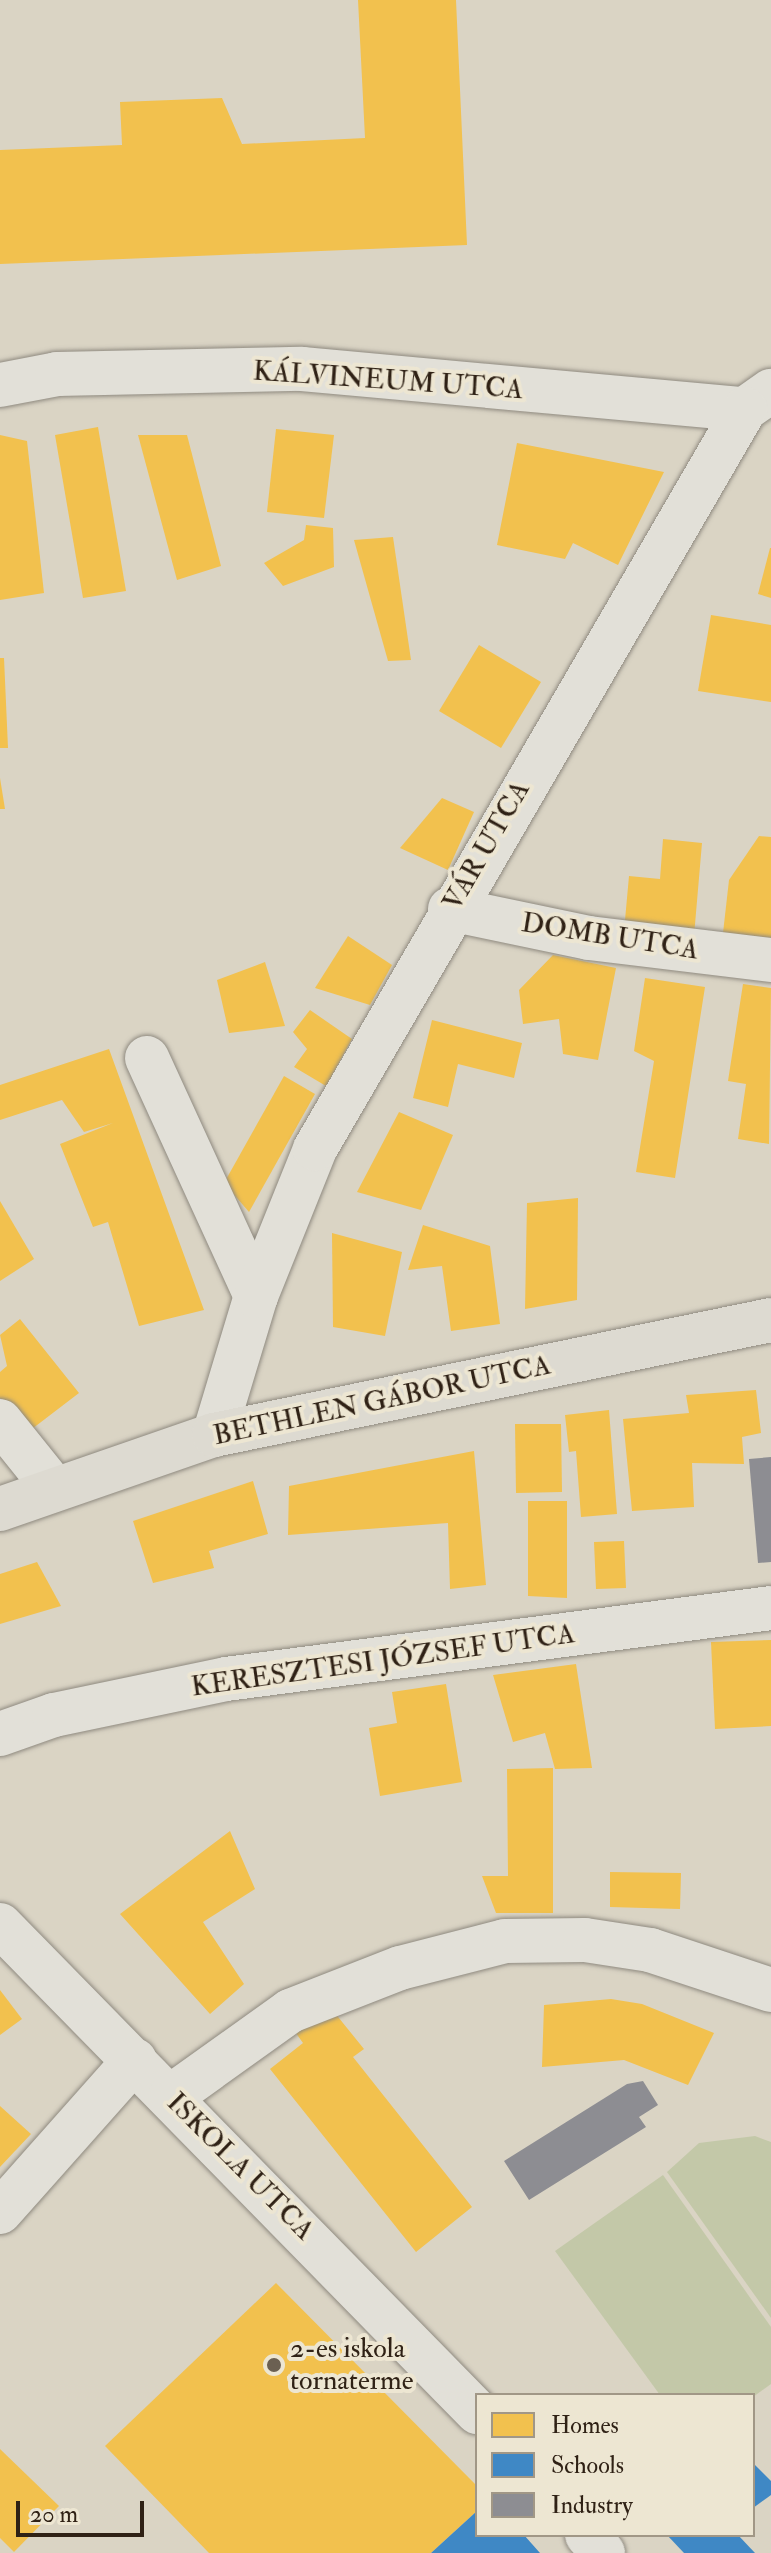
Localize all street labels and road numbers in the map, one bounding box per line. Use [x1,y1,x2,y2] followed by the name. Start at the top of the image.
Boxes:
[252,355,524,407] street label: KÁLVINEUM UTCA
[436,775,538,917] street label: VÁR UTCA
[519,906,701,968] street label: DOMB UTCA
[210,1349,554,1453] street label: BETHLEN GÁBOR UTCA
[189,1617,577,1705] street label: KERESZTESI JÓZSEF UTCA
[159,2086,321,2248] street label: ISKOLA UTCA

